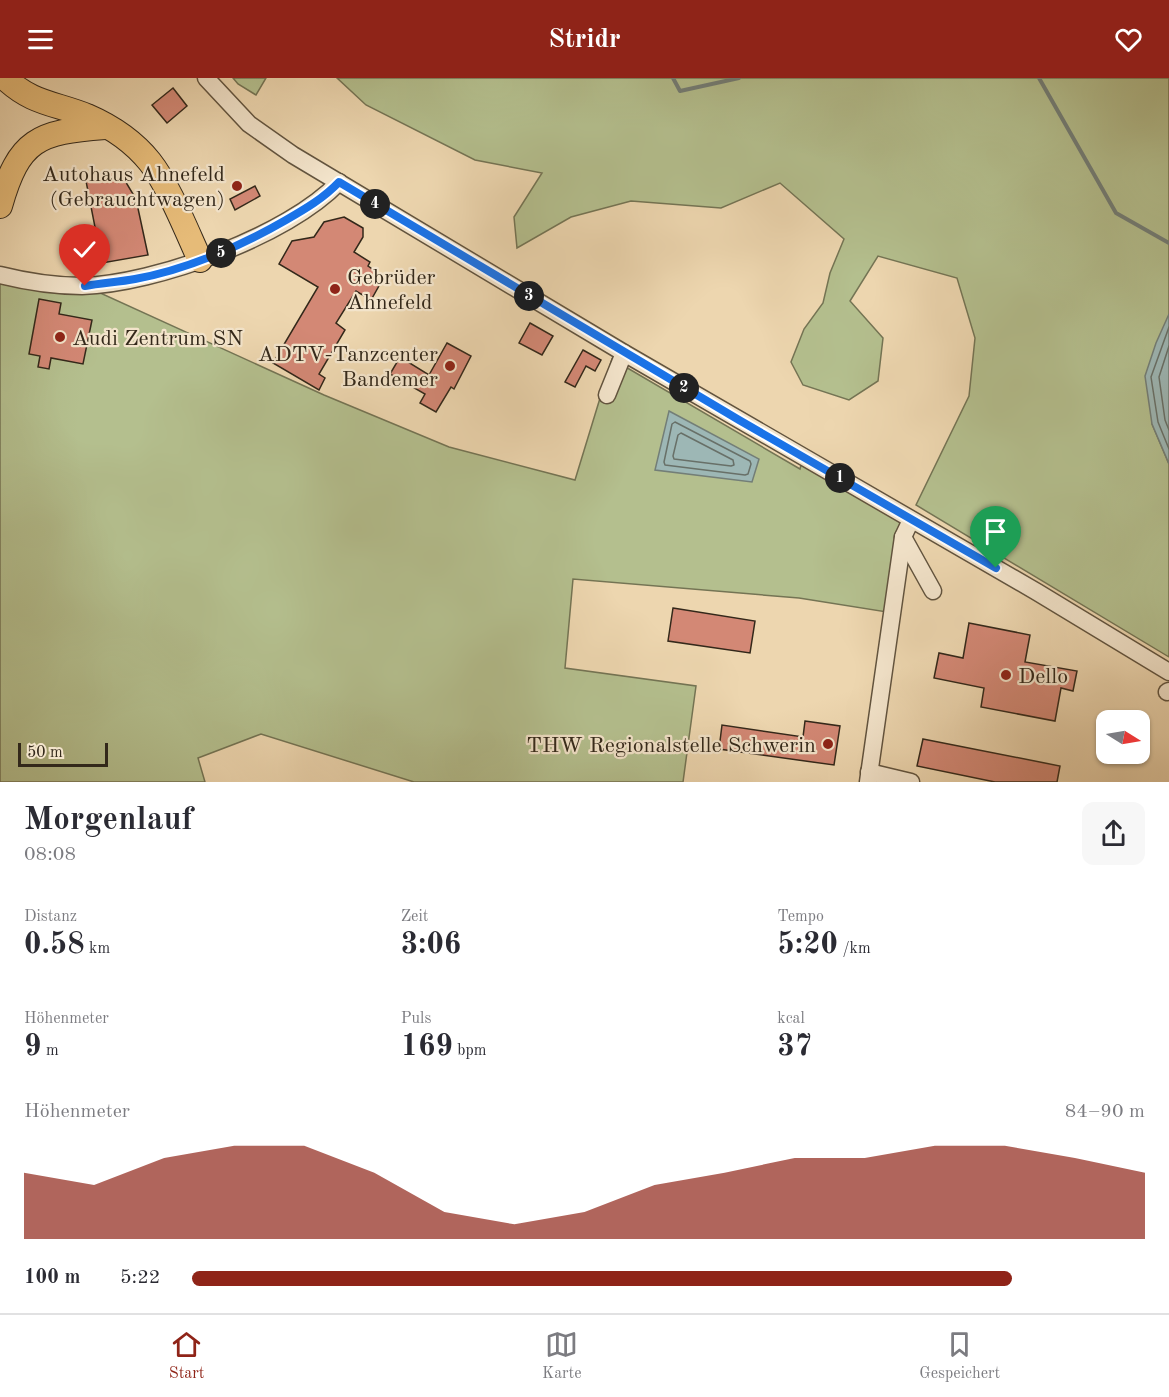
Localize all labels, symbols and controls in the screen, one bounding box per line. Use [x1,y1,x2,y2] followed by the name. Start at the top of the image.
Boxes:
[24,23,57,56] icon: menu
[1112,23,1145,56] icon: heart
[548,26,621,53] text: Stridr
[42,164,225,211] place label: Autohaus Ahnefeld (Gebrauchtwagen)
[230,179,244,193] marker: Autohaus Ahnefeld (Gebrauchtwagen)
[360,189,390,219] pin: 4
[370,196,380,212] text: 4
[59,224,110,286] pin
[68,233,101,266] icon: check
[206,238,236,268] pin: 5
[216,245,226,261] text: 5
[347,267,436,314] place label: Gebrüder Ahnefeld
[514,281,544,311] pin: 3
[328,282,342,296] marker: Gebrüder Ahnefeld
[524,288,534,304] text: 3
[72,328,243,350] place label: Audi Zentrum SN
[53,330,67,344] marker: Audi Zentrum SN
[258,344,438,391] place label: ADTV-Tanzcenter Bandemer
[443,359,457,373] marker: ADTV-Tanzcenter Bandemer
[669,373,699,403] pin: 2
[679,380,689,396] text: 2
[825,463,855,493] pin: 1
[835,470,845,486] text: 1
[970,506,1021,568] pin
[979,515,1012,548] icon: arrive
[1018,666,1068,688] place label: Dello
[999,668,1013,682] marker: Dello
[1096,710,1150,764] north arrow
[1096,710,1150,764] map controls
[526,735,816,757] place label: THW Regionalstelle Schwerin
[821,737,835,751] marker: THW Regionalstelle Schwerin
[18,740,108,768] scale bar
[27,745,63,761] text: 50 m
[1082,802,1145,865] button: share
[24,804,193,837] text: Morgenlauf
[24,845,76,865] text: 08:08
[24,909,77,925] text: Distanz
[401,909,428,925] text: Zeit
[777,909,824,925] text: Tempo
[24,930,85,960] text: 0.58
[401,930,461,960] text: 3:06
[777,930,838,960] text: 5:20
[85,941,110,957] text: km
[838,941,871,957] text: /km
[24,1011,109,1027] text: Höhenmeter
[401,1011,431,1027] text: Puls
[777,1011,805,1027] text: kcal
[24,1032,41,1062] text: 9
[401,1032,453,1062] text: 169
[777,1032,812,1062] text: 37
[41,1043,59,1059] text: m
[453,1043,487,1059] text: bpm
[24,1102,130,1122] text: Höhenmeter
[1065,1102,1145,1122] text: 84–90 m
[24,1268,80,1288] text: 100 m
[120,1268,160,1288] text: 5:22
[169,1328,204,1384] tab: Start
[542,1328,582,1384] tab: Karte
[919,1328,1000,1384] tab: Gespeichert

